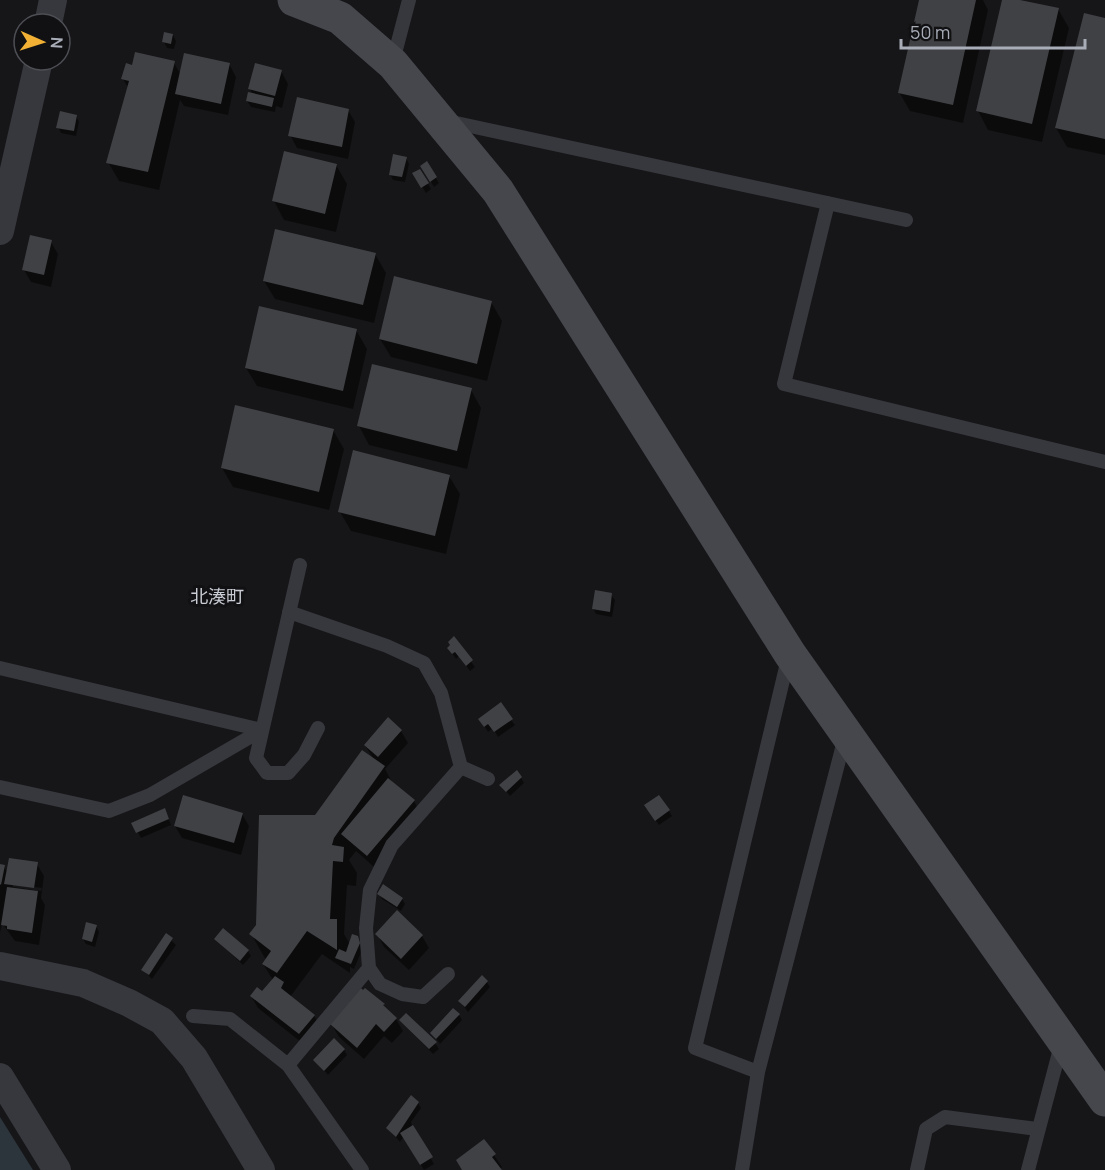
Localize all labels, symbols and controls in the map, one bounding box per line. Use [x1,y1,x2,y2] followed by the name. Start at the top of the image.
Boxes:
[12,12,72,72] north arrow
[901,12,1086,50] scale bar
[910,20,950,44] text: 50 m
[46,36,68,49] text: N
[190,584,244,608] district label: 北湊町

